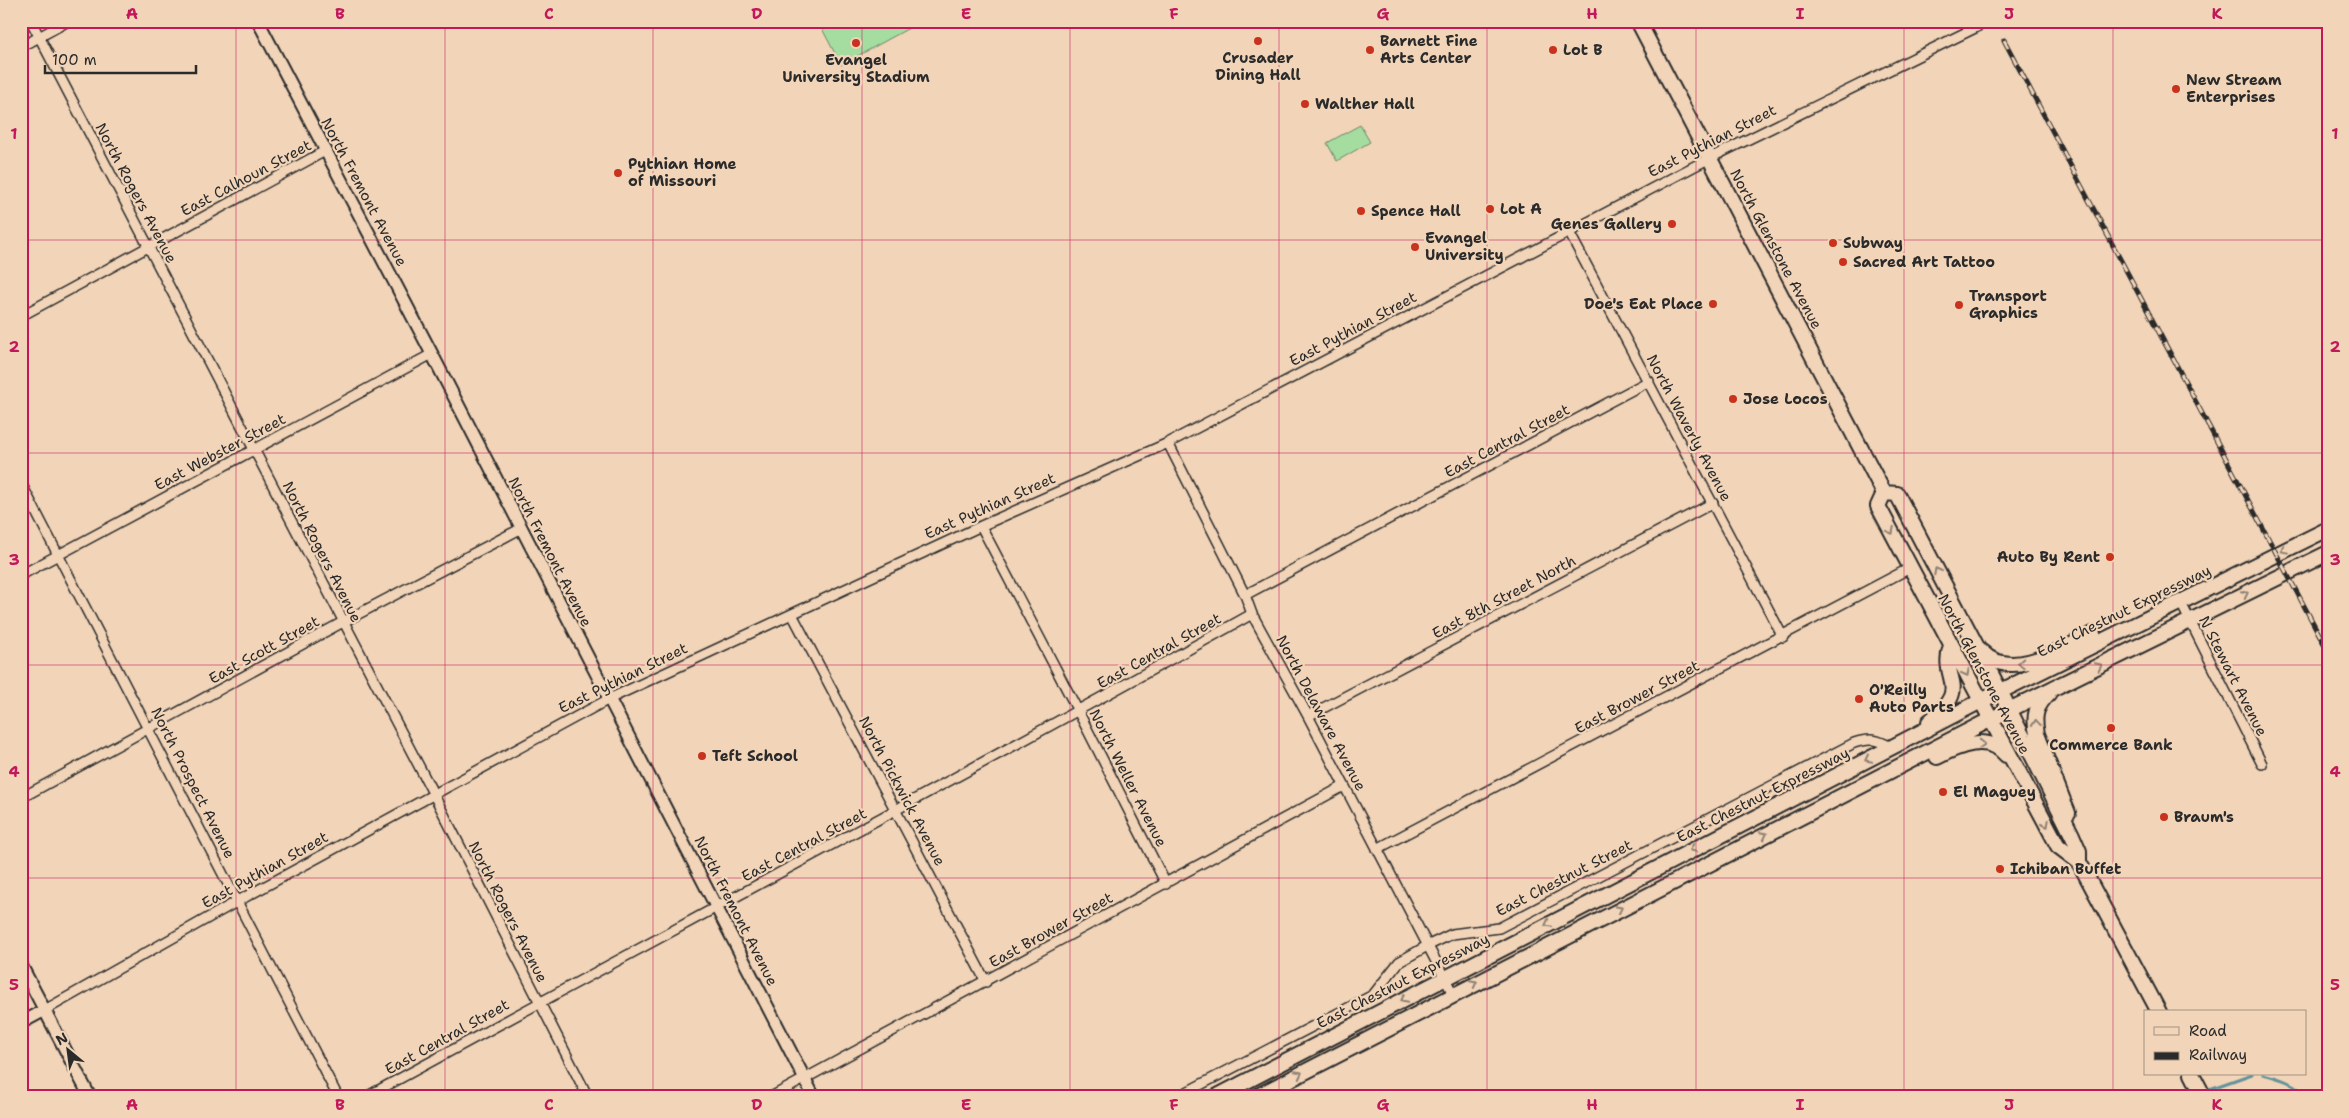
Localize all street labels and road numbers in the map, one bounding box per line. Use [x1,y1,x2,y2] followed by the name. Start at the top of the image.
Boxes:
[1644,100,1780,182] street label: East Pythian Street
[316,114,412,270] street label: North Fremont Avenue
[91,120,181,266] street label: North Rogers Avenue
[177,135,315,221] street label: East Calhoun Street
[1725,165,1827,333] street label: North Glenstone Avenue
[1286,287,1420,371] street label: East Pythian Street
[1642,351,1736,505] street label: North Waverly Avenue
[1441,400,1573,482] street label: East Central Street
[151,409,289,495] street label: East Webster Street
[921,468,1059,544] street label: East Pythian Street
[504,474,596,630] street label: North Fremont Avenue
[278,478,366,626] street label: North Rogers Avenue
[1429,551,1579,643] street label: East 8th Street North
[2034,560,2214,662] street label: East Chestnut Expressway
[1933,590,2035,758] street label: North Glenstone Avenue
[1093,609,1225,693] street label: East Central Street
[205,611,323,689] street label: East Scott Street
[2194,613,2272,739] street label: N Stewart Avenue
[1271,632,1371,794] street label: North Delaware Avenue
[555,638,691,718] street label: East Pythian Street
[1571,656,1703,738] street label: East Brower Street
[146,704,240,862] street label: North Prospect Avenue
[1085,706,1171,850] street label: North Weller Avenue
[854,713,950,869] street label: North Pickwick Avenue
[1673,743,1853,847] street label: East Chestnut Expressway
[738,804,870,886] street label: East Central Street
[198,827,332,913] street label: East Pythian Street
[690,833,782,989] street label: North Fremont Avenue
[1492,835,1636,921] street label: East Chestnut Street
[464,838,552,986] street label: North Rogers Avenue
[986,888,1116,972] street label: East Brower Street
[1313,929,1493,1033] street label: East Chestnut Expressway
[381,995,513,1079] street label: East Central Street

